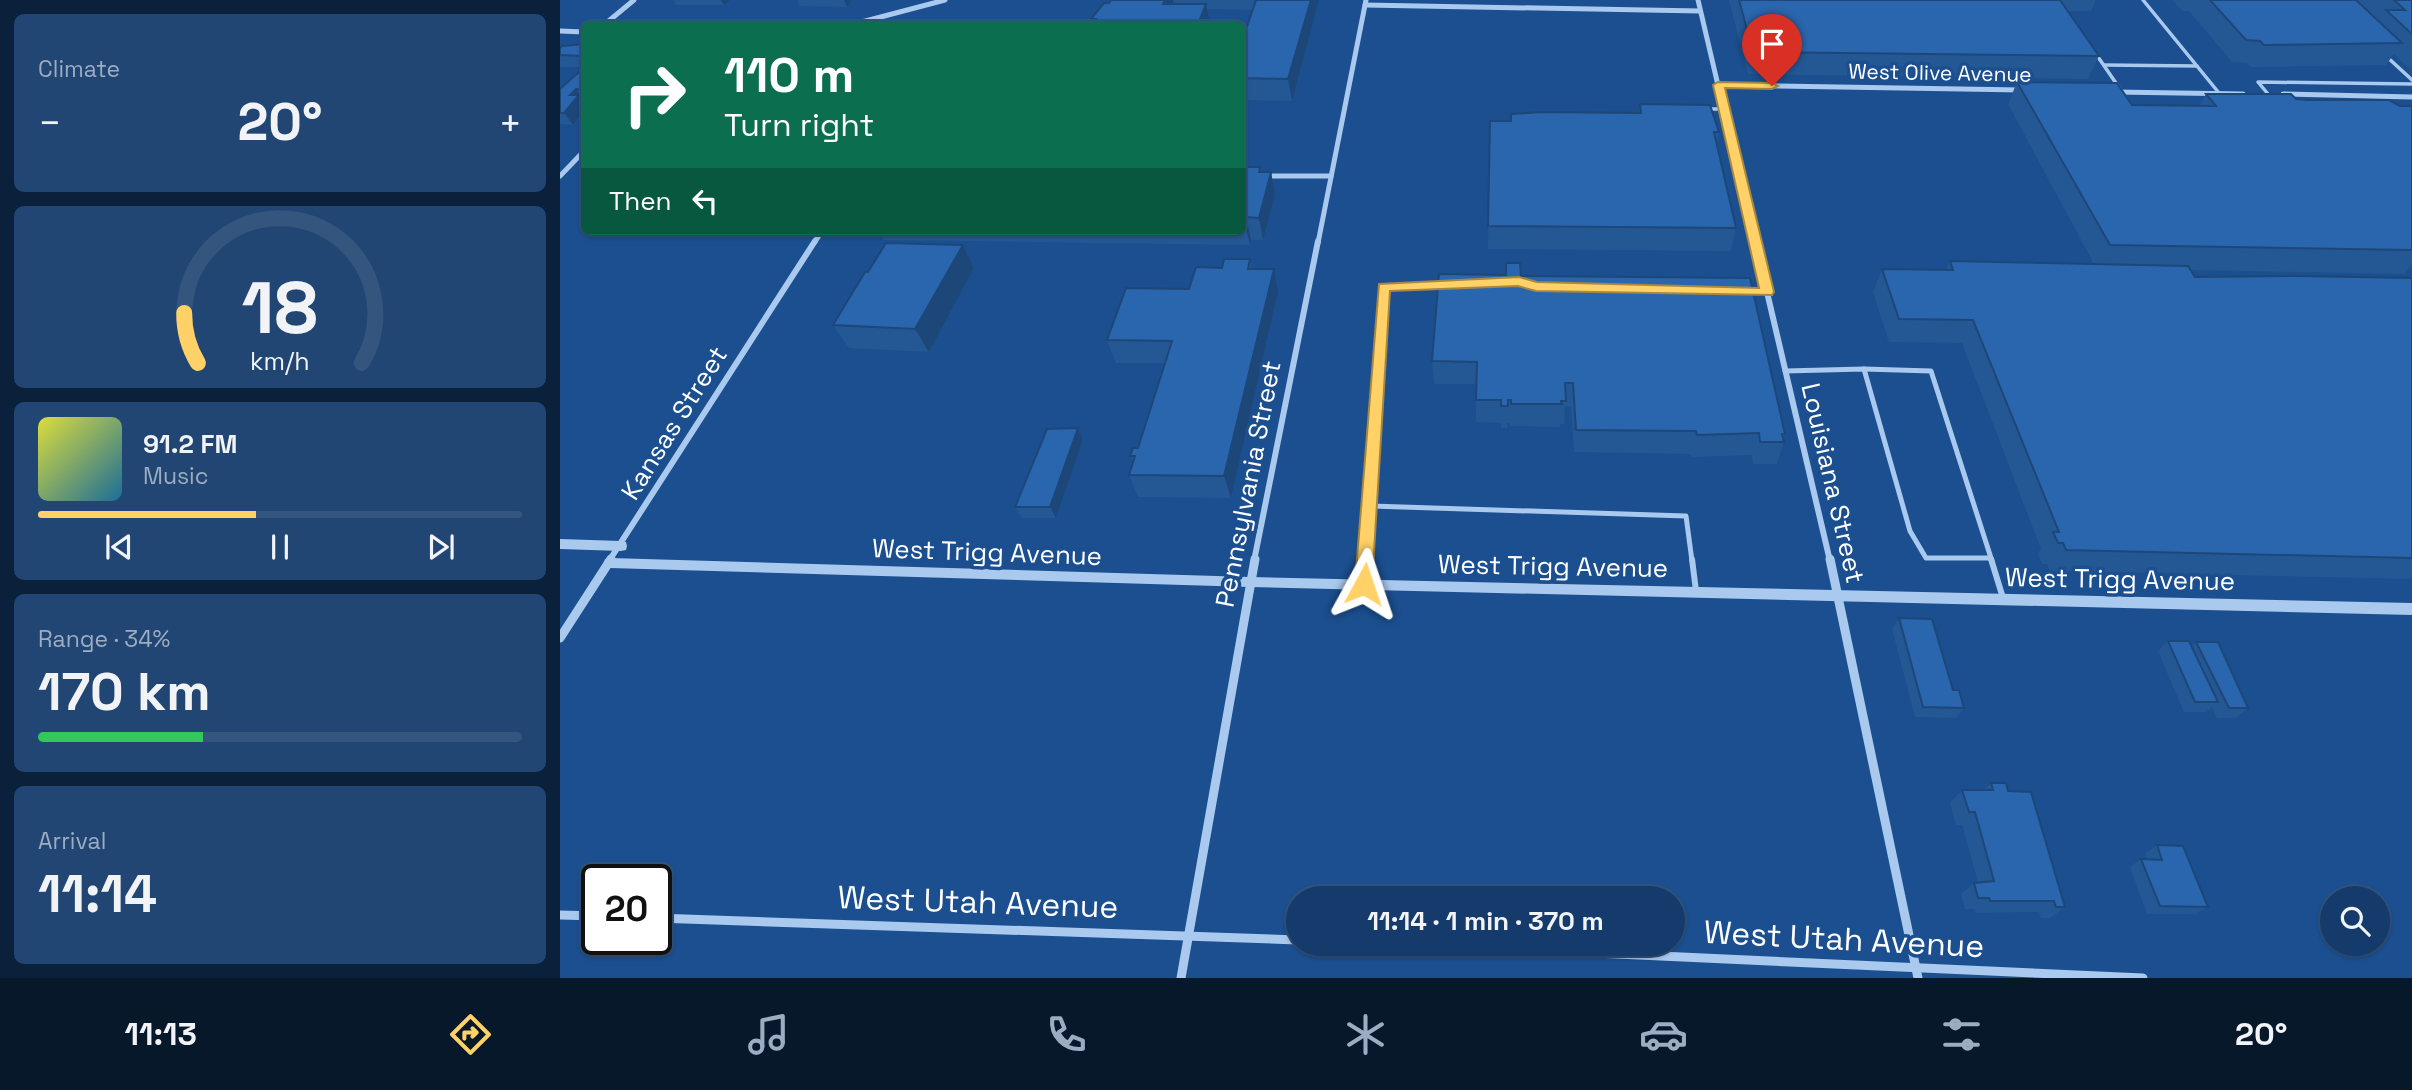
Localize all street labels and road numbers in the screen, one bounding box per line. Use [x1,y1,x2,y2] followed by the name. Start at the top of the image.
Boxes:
[1848,57,2032,88] street label: West Olive Avenue
[613,340,735,506] street label: Kansas Street
[1207,358,1289,610] street label: Pennsylvania Street
[1793,380,1873,586] street label: Louisiana Street
[871,531,1103,573] street label: West Trigg Avenue
[1438,547,1668,585] street label: West Trigg Avenue
[2005,560,2235,598] street label: West Trigg Avenue
[837,877,1119,927] street label: West Utah Avenue
[1703,912,1985,966] street label: West Utah Avenue

